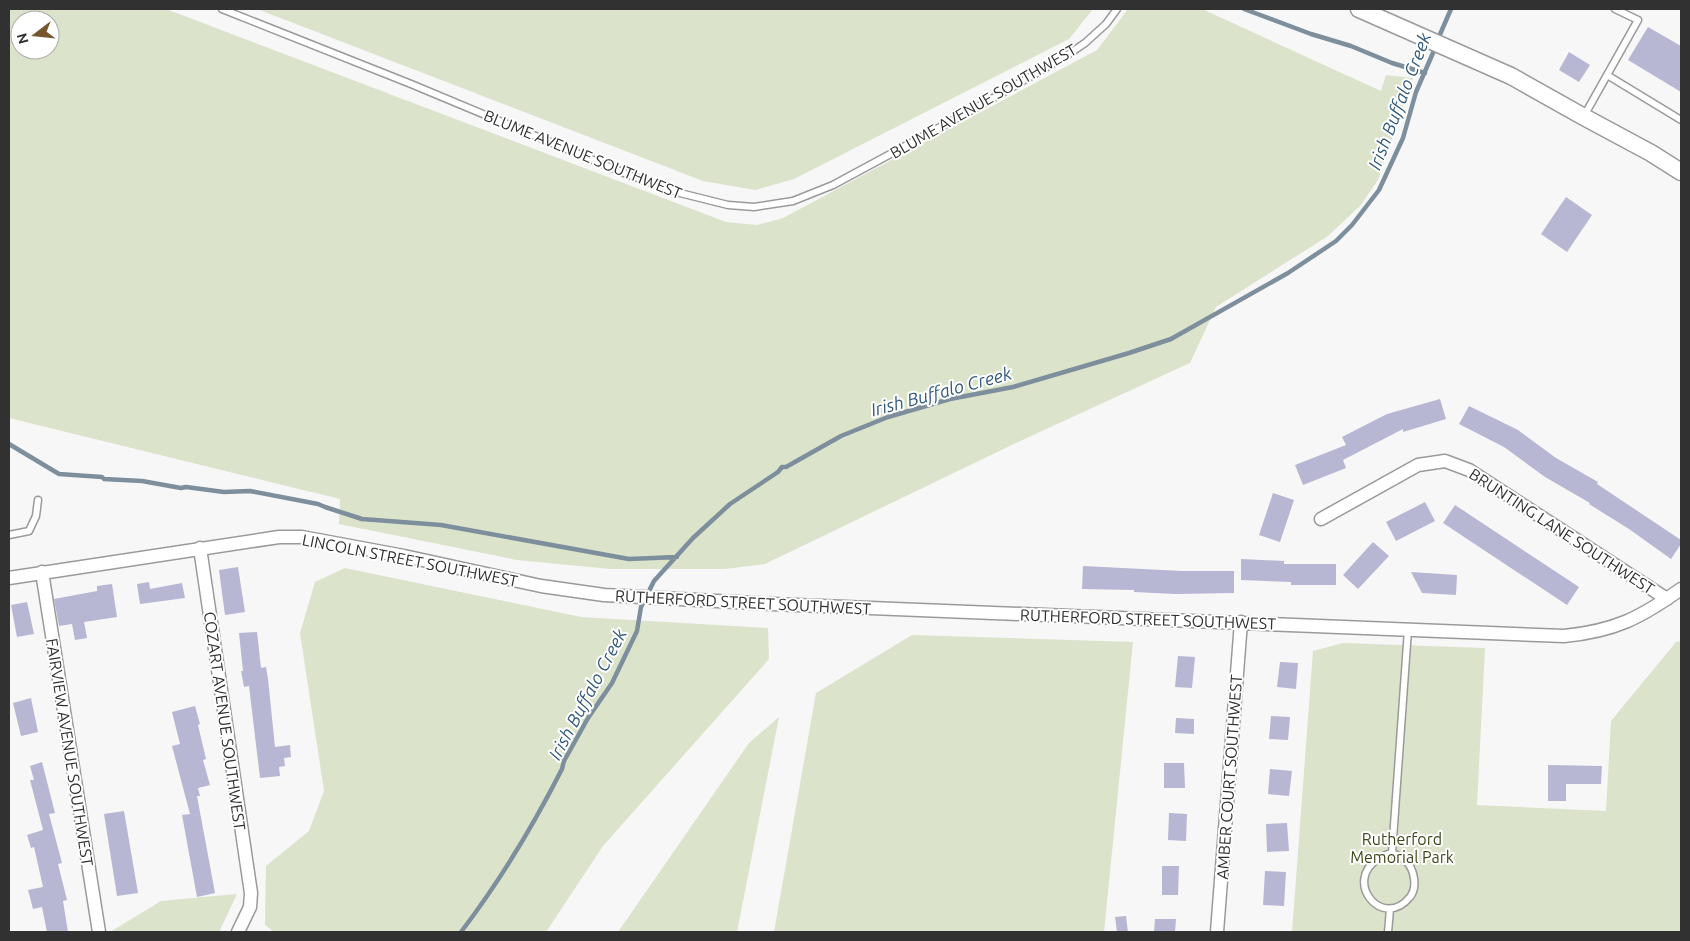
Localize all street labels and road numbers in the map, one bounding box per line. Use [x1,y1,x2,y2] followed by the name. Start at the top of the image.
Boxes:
[887,40,1079,162] street label: BLUME AVENUE SOUTHWEST
[481,106,685,202] street label: BLUME AVENUE SOUTHWEST
[1466,464,1658,598] street label: BRUNTING LANE SOUTHWEST
[301,530,520,590] street label: LINCOLN STREET SOUTHWEST
[615,586,871,618] street label: RUTHERFORD STREET SOUTHWEST
[1020,606,1276,632] street label: RUTHERFORD STREET SOUTHWEST
[201,610,249,832] street label: COZART AVENUE SOUTHWEST
[43,637,97,867] street label: FAIRVIEW AVENUE SOUTHWEST
[1213,674,1245,880] street label: AMBER COURT SOUTHWEST

